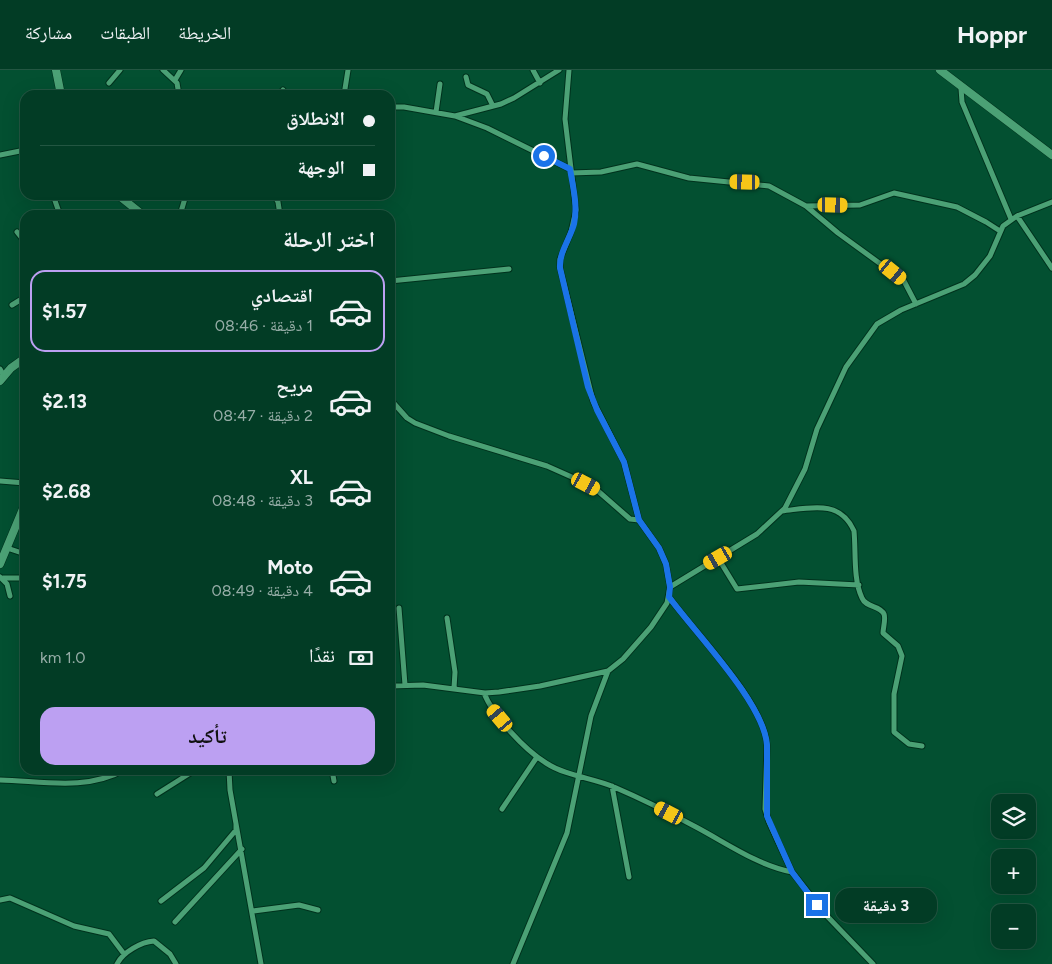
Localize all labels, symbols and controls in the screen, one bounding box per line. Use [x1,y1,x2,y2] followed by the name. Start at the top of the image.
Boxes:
[957,20,1027,49] text: Hoppr
[25,22,72,44] text: مشاركة
[100,22,150,44] text: الطبقات
[178,22,231,44] text: الخريطة
[286,107,345,130] text: الانطلاق
[533,145,555,167] route start
[297,156,345,179] text: الوجهة
[729,174,760,190] car
[817,197,848,213] car
[283,226,375,253] text: اختر الرحلة
[876,257,909,287] car
[251,284,313,307] text: اقتصادي
[328,289,373,334] icon: car
[42,300,87,323] text: $1.57
[215,316,313,335] text: 1 دقيقة · 08:46
[276,374,313,397] text: مريح
[328,379,373,424] icon: car
[42,390,87,413] text: $2.13
[213,406,313,425] text: 2 دقيقة · 08:47
[290,466,313,489] text: XL
[328,469,373,514] icon: car
[569,470,602,498] car
[42,480,91,503] text: $2.68
[212,491,313,510] text: 3 دقيقة · 08:48
[701,544,734,572] car
[267,556,313,579] text: Moto
[328,559,373,604] icon: car
[42,570,87,593] text: $1.75
[211,581,313,600] text: 4 دقيقة · 08:49
[309,644,335,667] text: نقدًا
[347,644,375,672] icon: cash
[40,648,86,667] text: 1.0 km
[484,702,515,734] car
[40,707,375,765] button: تأكيد
[991,794,1036,949] map controls
[991,794,1036,839] button: layers
[652,799,685,827] car
[991,849,1036,894] button: +
[834,888,937,922] callout: 3 دقيقة
[806,894,828,916] route end
[863,896,909,915] text: 3 دقيقة
[991,904,1036,949] button: −

